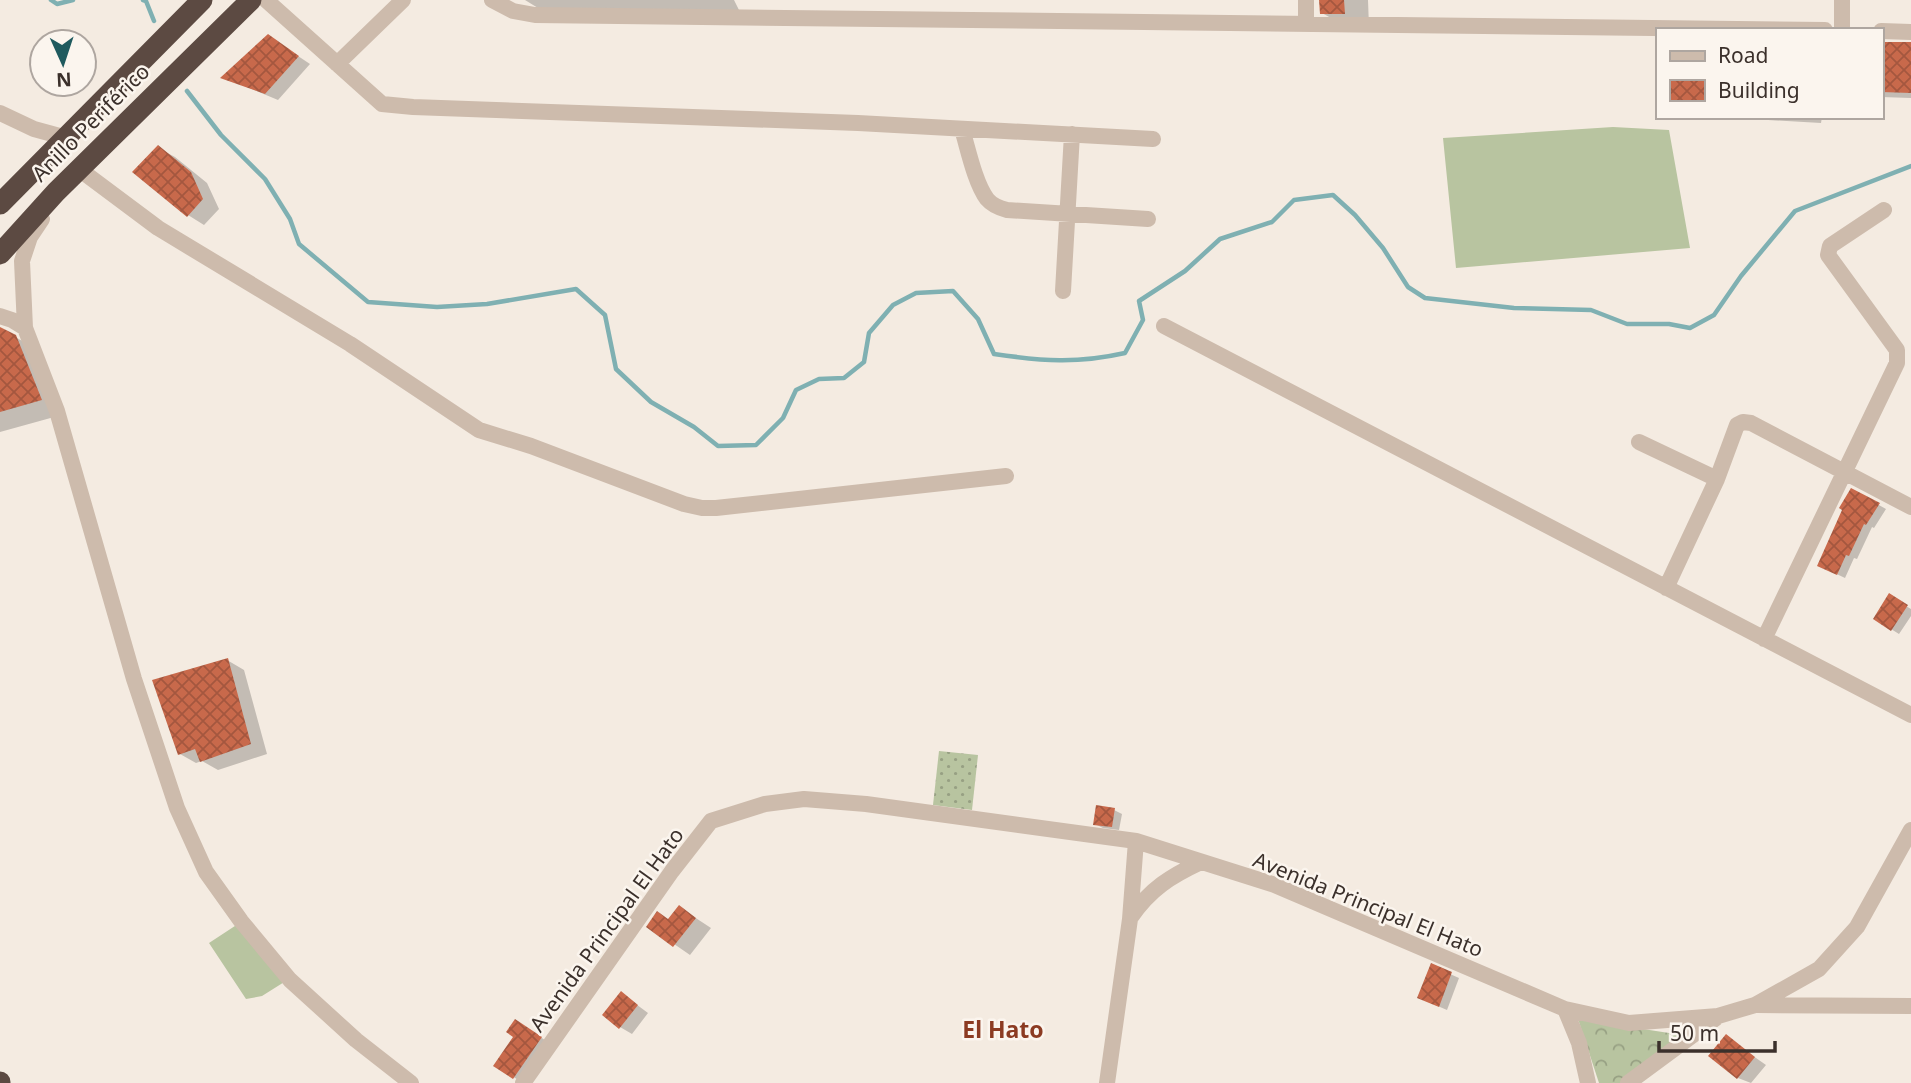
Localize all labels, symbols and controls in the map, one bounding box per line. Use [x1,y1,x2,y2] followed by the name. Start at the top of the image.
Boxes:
[28,28,98,98] north arrow
[1656,28,1883,119] legend
[1718,41,1768,69] text: Road
[25,57,155,187] street label: Anillo Periférico
[55,67,72,93] text: N
[1718,76,1800,104] text: Building
[523,822,690,1037] street label: Avenida Principal El Hato
[1249,845,1487,963] street label: Avenida Principal El Hato
[1659,1010,1774,1054] scale bar
[962,1013,1044,1045] district label: El Hato
[1670,1019,1719,1047] text: 50 m

